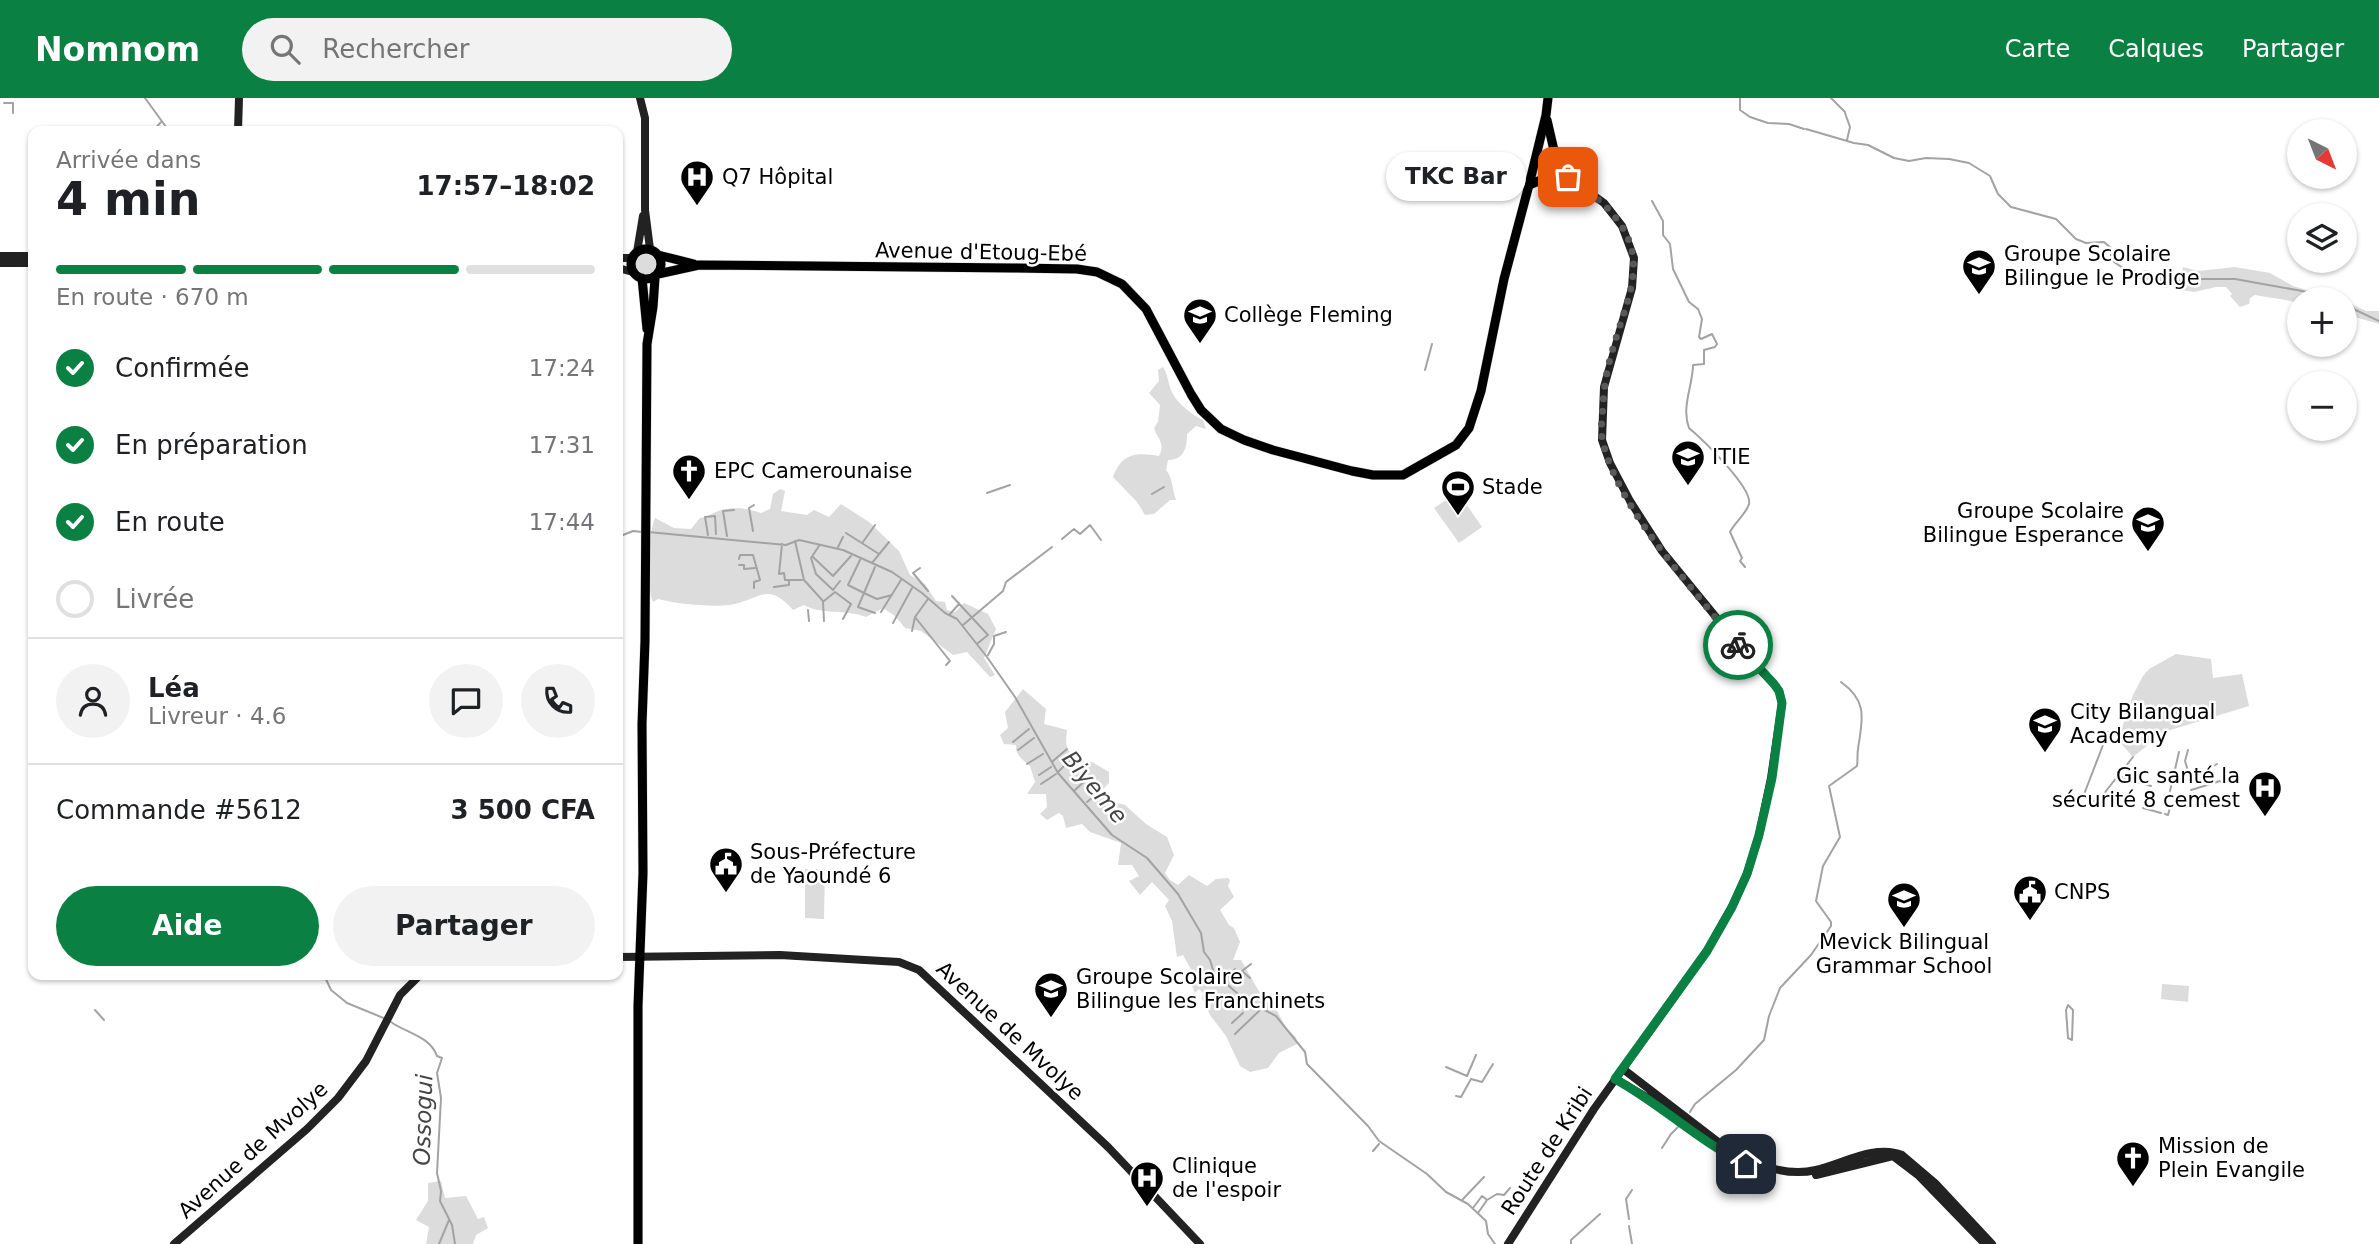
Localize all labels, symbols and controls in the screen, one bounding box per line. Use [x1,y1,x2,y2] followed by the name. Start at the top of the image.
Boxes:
[242,18,732,81] search box
[35,30,200,69] text: Nomnom
[266,30,304,68] icon: search
[322,34,469,64] text: Rechercher
[2005,35,2070,63] text: Carte
[2108,35,2204,63] text: Calques
[2242,35,2344,63] text: Partager
[2287,119,2357,189] north arrow
[2287,119,2357,441] map controls
[56,147,201,173] text: Arrivée dans
[1538,147,1598,207] pin
[1386,153,1526,202] callout: TKC Bar
[678,158,716,207] hospital icon: Q7 Hôpital
[1549,158,1587,196] icon: bag
[1405,163,1507,189] text: TKC Bar
[722,165,833,189] place label: Q7 Hôpital
[416,171,595,201] text: 17:57–18:02
[56,172,200,226] text: 4 min
[2287,203,2357,273] button: layers
[875,238,1087,266] street label: Avenue d'Etoug-Ebé
[2004,242,2200,290] place label: Groupe Scolaire Bilingue le Prodige
[1960,247,1998,296] school or university icon: Groupe Scolaire Bilingue le Prodige
[56,284,249,310] text: En route · 670 m
[2287,287,2357,357] button: +
[1181,296,1219,345] school or university icon: Collège Fleming
[1224,303,1393,327] place label: Collège Fleming
[56,349,94,387] icon: check
[115,353,249,383] text: Confirmée
[529,355,595,381] text: 17:24
[2287,371,2357,441] button: −
[56,426,94,464] icon: check
[115,430,308,460] text: En préparation
[529,432,595,458] text: 17:31
[1669,438,1707,487] school or university icon: ITIE
[1712,445,1750,469] place label: ITIE
[670,452,708,501] church icon: EPC Camerounaise
[714,459,912,483] place label: EPC Camerounaise
[1439,468,1477,517] sports icon: Stade
[1482,475,1543,499] place label: Stade
[1923,499,2124,547] place label: Groupe Scolaire Bilingue Esperance
[56,503,94,541] icon: check
[2129,504,2167,553] school or university icon: Groupe Scolaire Bilingue Esperance
[115,507,225,537] text: En route
[529,509,595,535] text: 17:44
[115,584,194,614] text: Livrée
[1703,610,1773,680] courier
[1719,626,1757,664] icon: bike
[56,664,130,738] button: person
[429,664,503,738] button: chat
[521,664,595,738] button: phone
[148,673,200,703] text: Léa
[2070,700,2215,748] place label: City Bilangual Academy
[148,703,286,729] text: Livreur · 4.6
[2026,705,2064,754] school or university icon: City Bilangual Academy
[1057,746,1133,828] water label: Biyeme
[2052,764,2240,812] place label: Gic santé la sécurité 8 cemest
[2246,769,2284,818] hospital icon: Gic santé la sécurité 8 cemest
[56,795,302,825] text: Commande #5612
[451,795,595,825] text: 3 500 CFA
[750,840,916,888] place label: Sous-Préfecture de Yaoundé 6
[707,845,745,894] public building icon: Sous-Préfecture de Yaoundé 6
[2011,873,2049,922] public building icon: CNPS
[1885,880,1923,929] school or university icon: Mevick Bilingual Grammar School
[2054,880,2110,904] place label: CNPS
[56,886,319,966] button: Aide
[333,886,595,966] button: Partager
[1816,930,1992,978] place label: Mevick Bilingual Grammar School
[932,957,1088,1105] street label: Avenue de Mvolye
[1076,965,1325,1013] place label: Groupe Scolaire Bilingue les Franchinets
[1032,970,1070,1019] school or university icon: Groupe Scolaire Bilingue les Franchinets
[408,1073,438,1166] water label: Ossogui
[174,1077,332,1223] street label: Avenue de Mvolye
[1497,1082,1597,1220] street label: Route de Kribi
[1716,1134,1776,1194] pin
[2158,1134,2305,1182] place label: Mission de Plein Evangile
[2114,1139,2152,1188] church icon: Mission de Plein Evangile
[1727,1145,1765,1183] icon: home
[1172,1154,1281,1202] place label: Clinique de l'espoir
[1128,1159,1166,1208] hospital icon: Clinique de l'espoir

